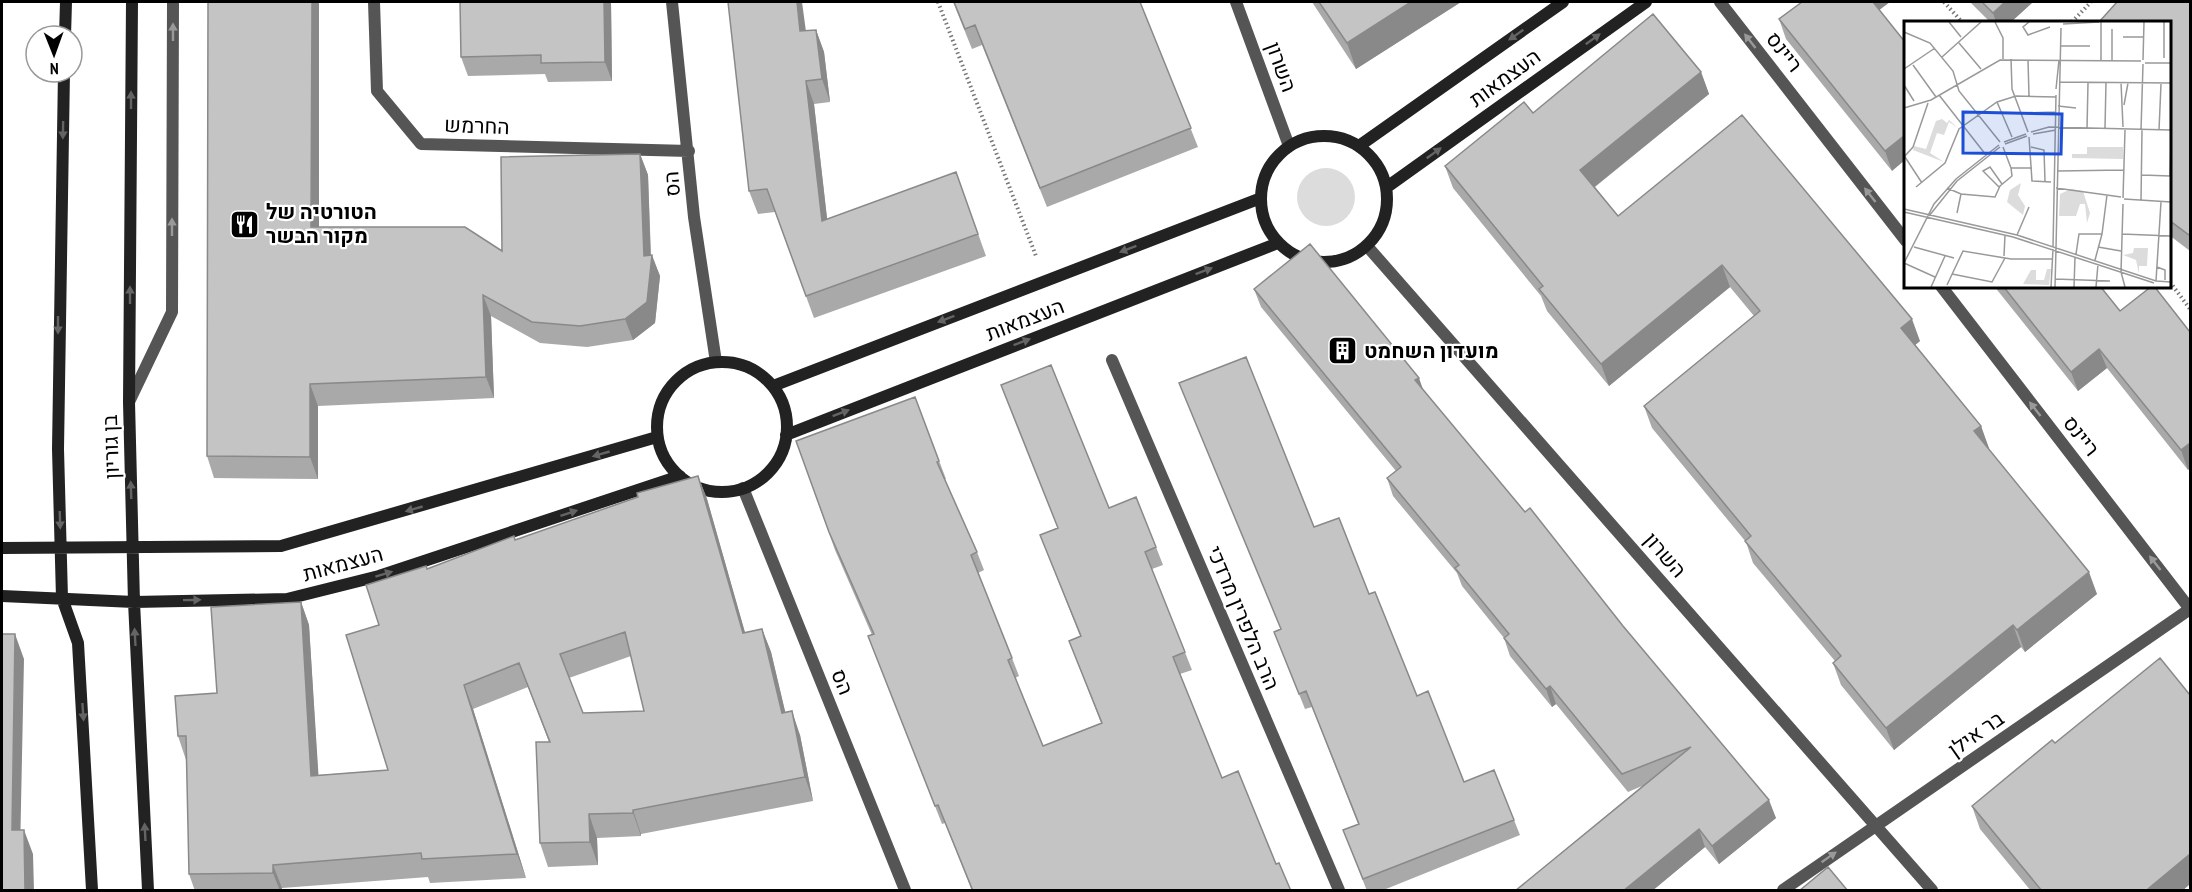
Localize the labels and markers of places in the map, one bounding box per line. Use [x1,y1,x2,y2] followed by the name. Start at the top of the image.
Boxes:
[266,198,377,249] place label: הטורטיה של מקור הבשר
[229,208,261,240] restaurant icon: הטורטיה של מקור הבשר
[1327,335,1359,367] building icon: מועדון השחמט
[1364,337,1499,364] place label: מועדון השחמט

